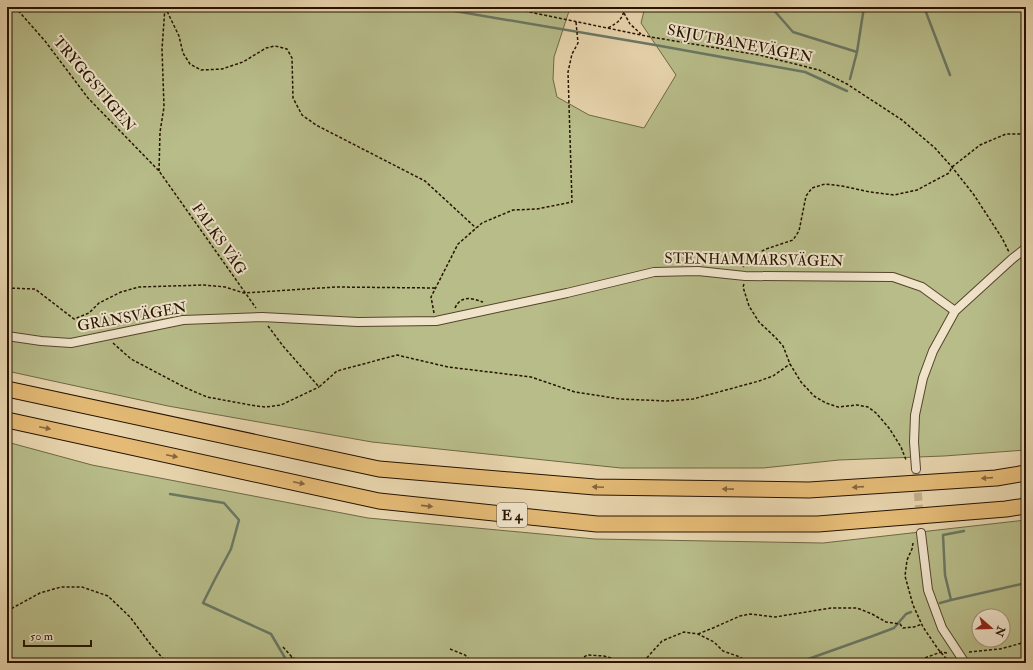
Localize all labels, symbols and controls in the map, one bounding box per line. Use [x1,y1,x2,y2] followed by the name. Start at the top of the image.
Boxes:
[665,20,815,69] street label: SKJUTBANEVÄGEN
[49,32,140,136] street label: TRYGGSTIGEN
[187,199,252,279] street label: FALKS VÄG
[664,248,844,271] street label: STENHAMMARSVÄGEN
[76,297,189,336] street label: GRÄNSVÄGEN
[39,425,51,431] one-way arrow
[166,453,178,459] one-way arrow
[981,475,993,482] one-way arrow
[293,481,305,487] one-way arrow
[591,484,604,490] one-way arrow
[851,484,864,490] one-way arrow
[721,486,734,492] one-way arrow
[421,503,433,509] one-way arrow
[497,503,527,527] road number: E 4
[971,608,1011,648] north arrow
[24,622,91,648] scale bar
[992,623,1008,639] text: N
[30,629,54,644] text: 50 m

